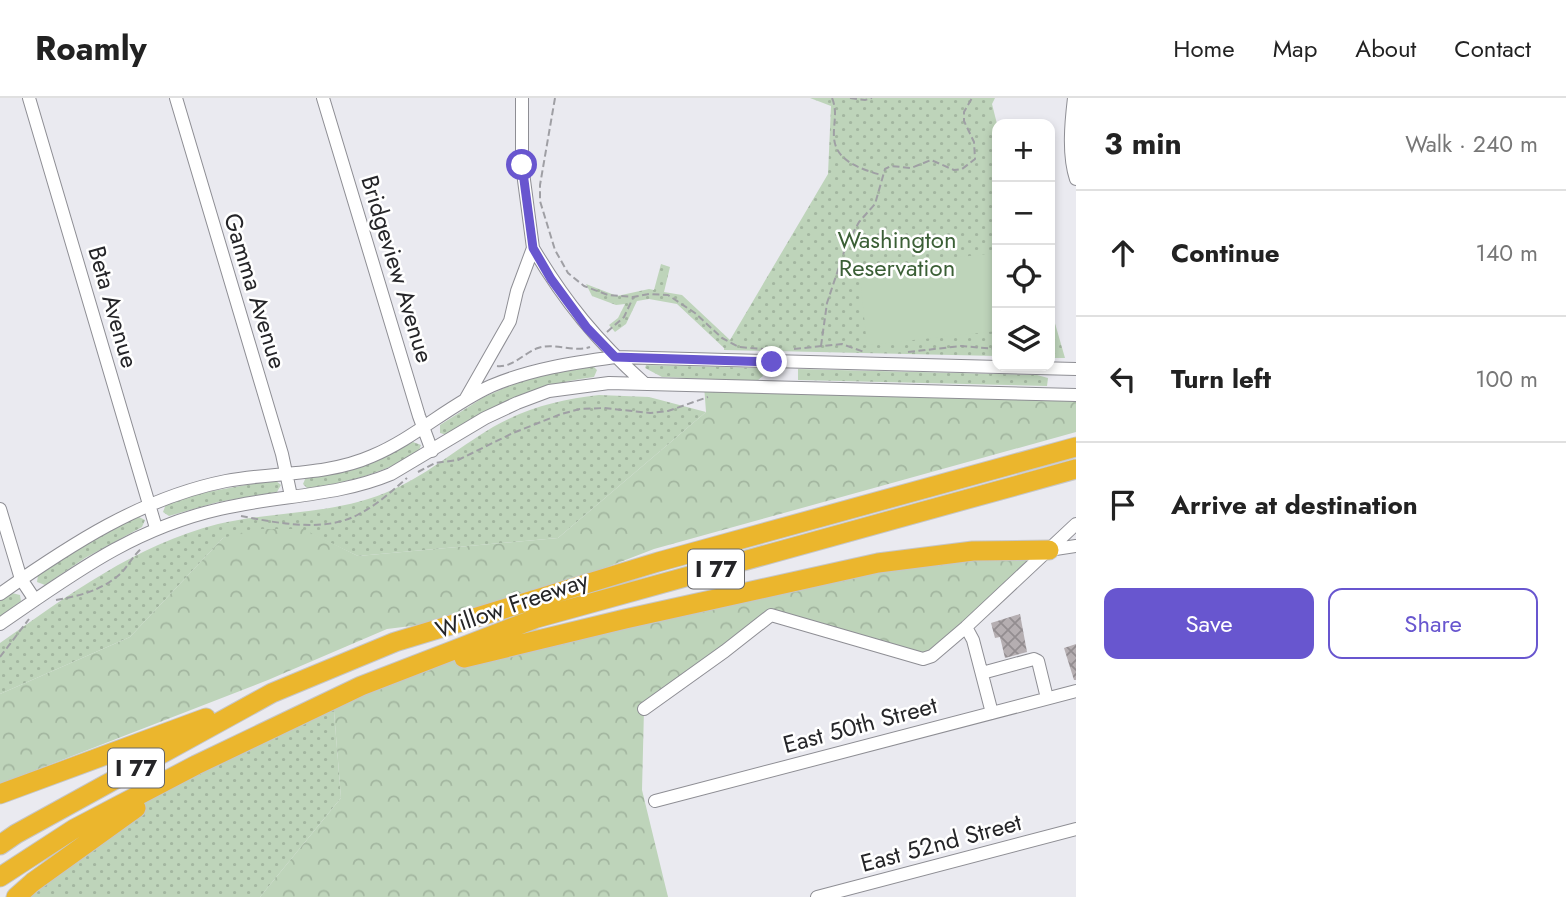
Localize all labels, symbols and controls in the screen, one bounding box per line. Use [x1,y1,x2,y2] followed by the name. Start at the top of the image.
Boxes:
[35,25,147,72] text: Roamly
[1173,31,1235,66] text: Home
[1273,31,1317,66] text: Map
[1355,31,1416,66] text: About
[1454,31,1531,66] text: Contact
[992,119,1055,371] map controls
[992,119,1055,182] button: +
[1104,122,1182,165] text: 3 min
[1405,127,1538,161] text: Walk · 240 m
[506,149,537,180] route start
[352,171,443,367] street label: Bridgeview Avenue
[992,182,1055,245] button: −
[215,209,296,373] street label: Gamma Avenue
[837,222,957,285] park label: Washington Reservation
[1104,234,1142,272] icon: ahead
[1171,234,1280,272] text: Continue
[1476,236,1538,270] text: 140 m
[79,242,148,372] street label: Beta Avenue
[992,245,1055,308] button: locate
[992,308,1055,371] button: layers
[756,346,787,377] route end
[1104,360,1142,398] icon: left
[1171,360,1271,398] text: Turn left
[1475,362,1538,396] text: 100 m
[1104,486,1142,524] icon: arrive
[1171,486,1418,524] text: Arrive at destination
[688,550,744,589] road number: I 77
[431,562,593,647] street label: Willow Freeway
[1104,588,1314,659] button: Save
[1328,588,1538,659] button: Share
[779,687,941,762] street label: East 50th Street
[108,748,164,788] road number: I 77
[857,804,1025,881] street label: East 52nd Street

